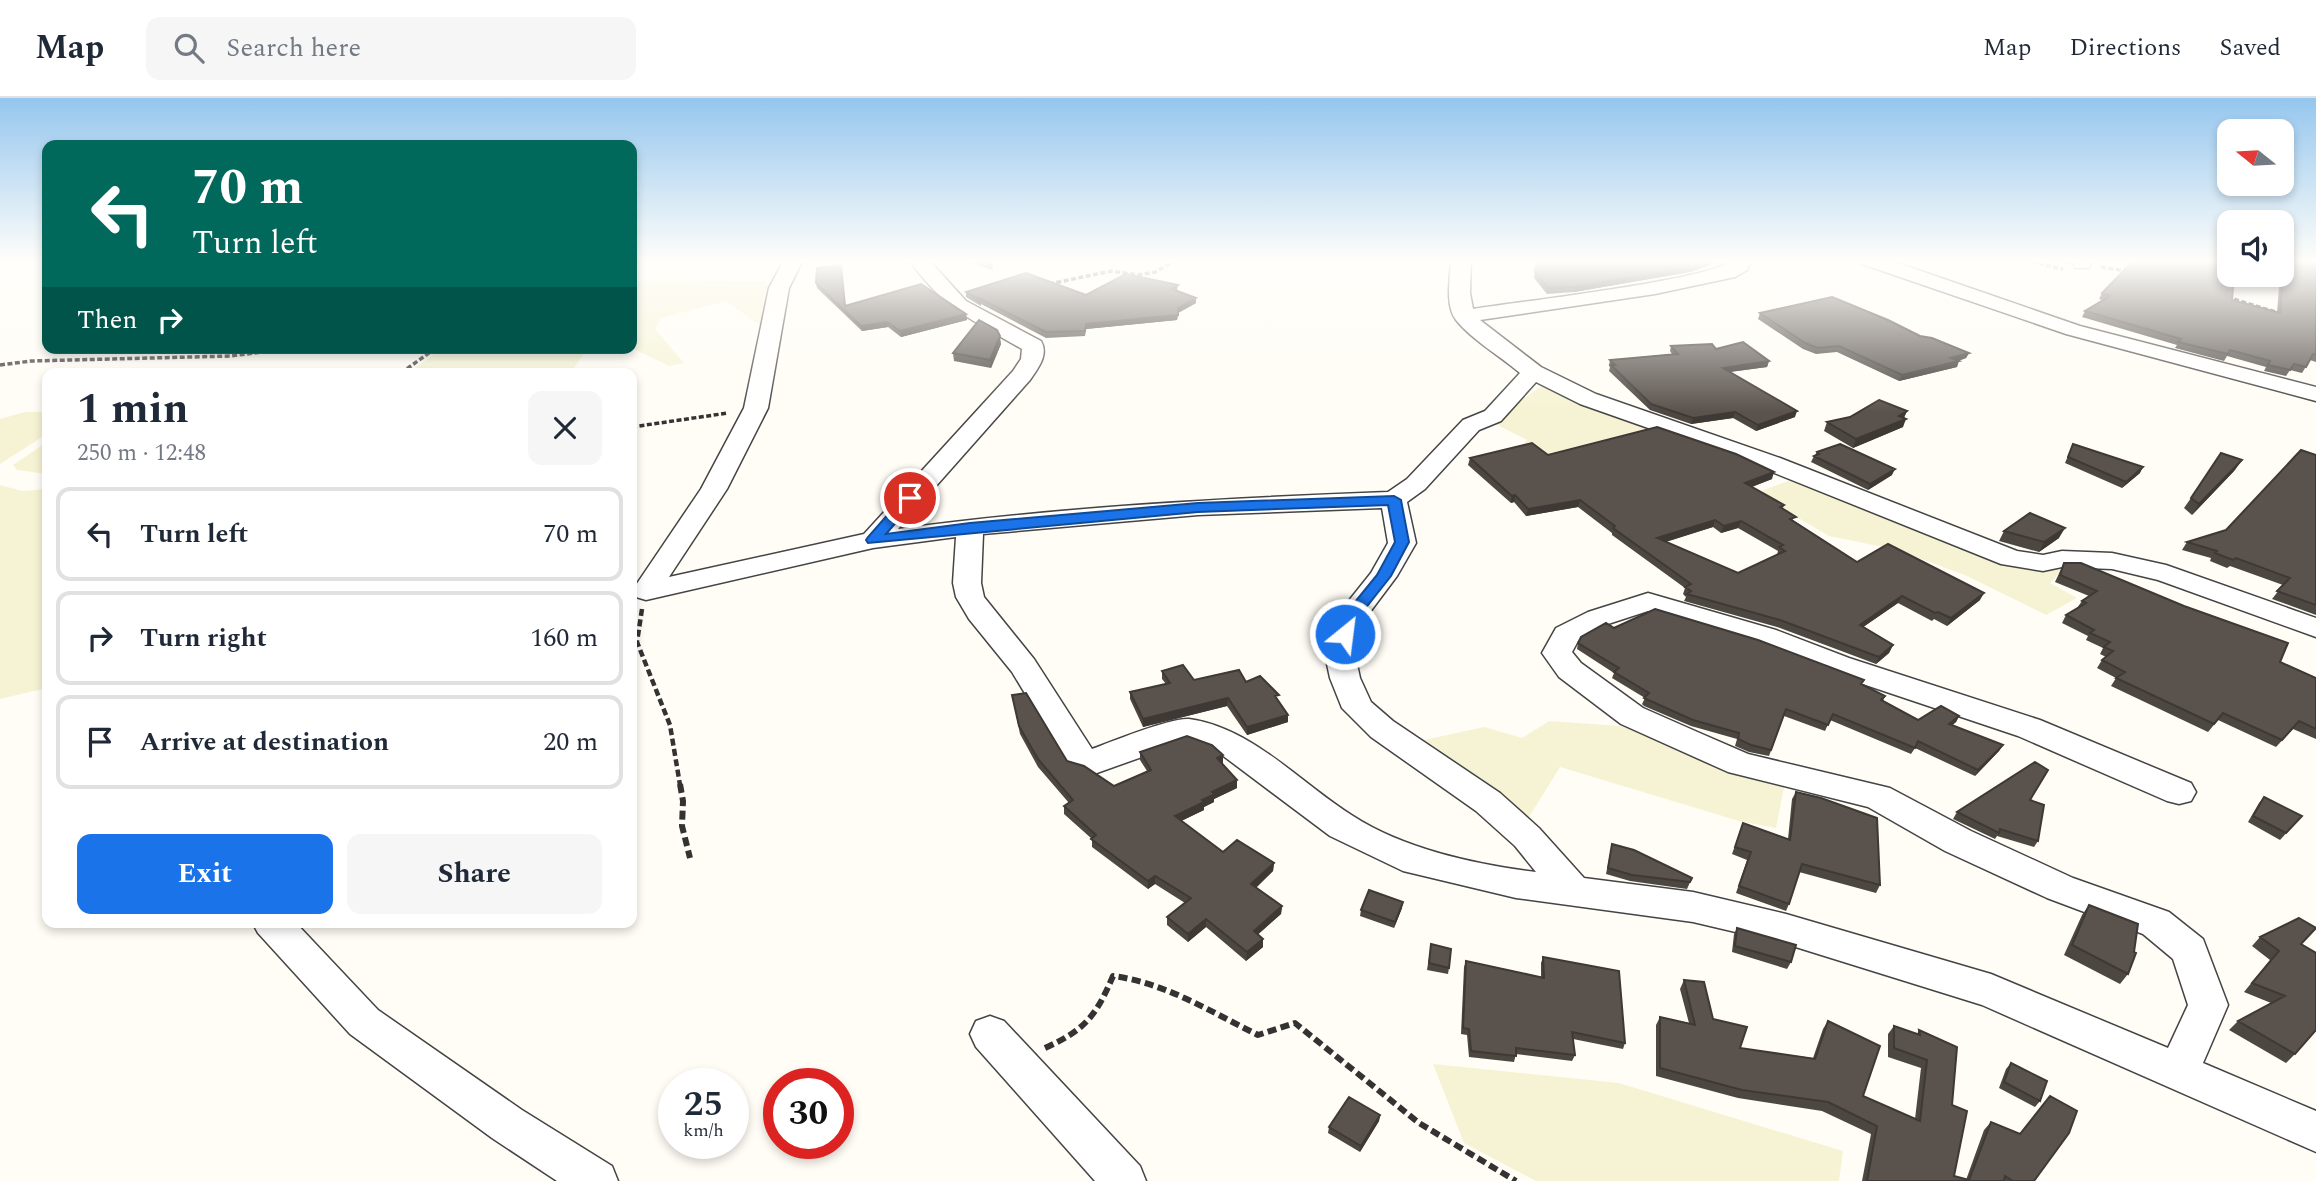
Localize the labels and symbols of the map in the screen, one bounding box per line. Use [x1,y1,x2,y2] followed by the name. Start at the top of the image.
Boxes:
[2217,119,2294,196] north arrow
[880,468,940,528] pin
[1308,597,1382,671] position arrow
[763,1068,854,1159] speed limit sign: 30

